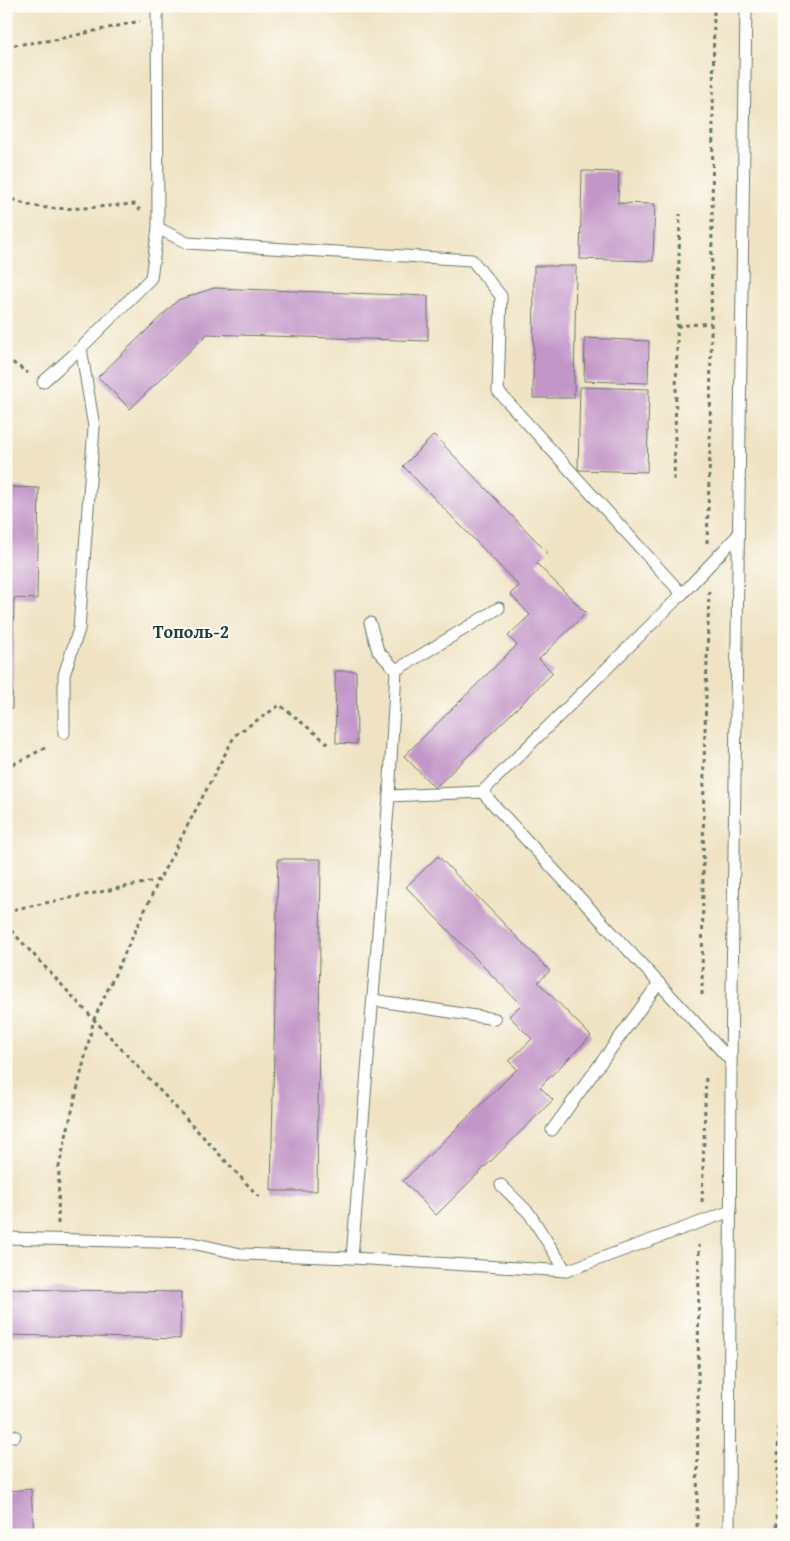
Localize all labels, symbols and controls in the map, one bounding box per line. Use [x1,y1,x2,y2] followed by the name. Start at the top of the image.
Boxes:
[153,618,229,645] district label: Тополь-2

